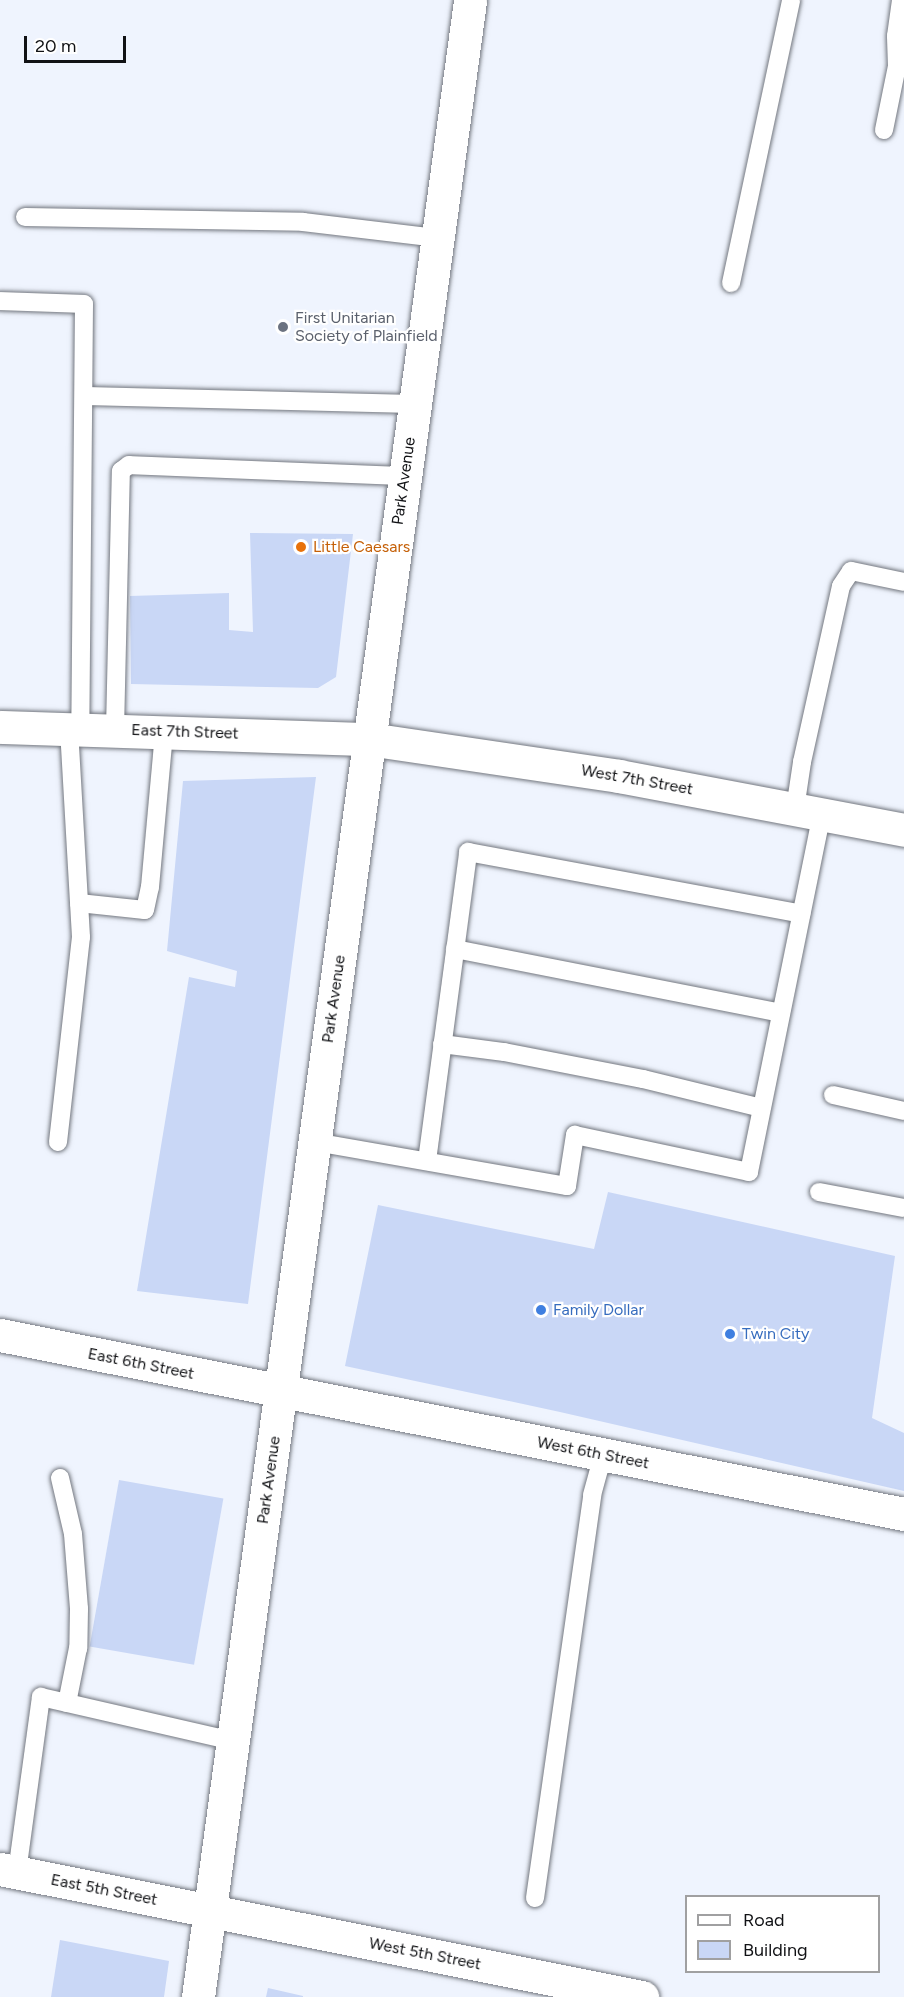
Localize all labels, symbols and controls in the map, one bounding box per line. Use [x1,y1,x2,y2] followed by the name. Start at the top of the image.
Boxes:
[27,24,129,62] scale bar
[35,35,76,57] text: 20 m
[295,308,438,346] place label: First Unitarian Society of Plainfield
[276,320,290,334] marker: First Unitarian Society of Plainfield
[388,436,420,526] street label: Park Avenue
[313,537,410,557] place label: Little Caesars
[294,540,308,554] marker: Little Caesars
[131,721,239,743] street label: East 7th Street
[580,761,694,799] street label: West 7th Street
[318,954,350,1044] street label: Park Avenue
[553,1300,644,1320] place label: Family Dollar
[534,1303,548,1317] marker: Family Dollar
[742,1324,809,1344] place label: Twin City
[723,1327,737,1341] marker: Twin City
[86,1344,196,1384] street label: East 6th Street
[535,1433,651,1473] street label: West 6th Street
[253,1435,285,1525] street label: Park Avenue
[49,1870,159,1910] street label: East 5th Street
[685,1895,880,1973] legend
[743,1909,784,1931] text: Road
[367,1934,483,1974] street label: West 5th Street
[743,1939,808,1961] text: Building

